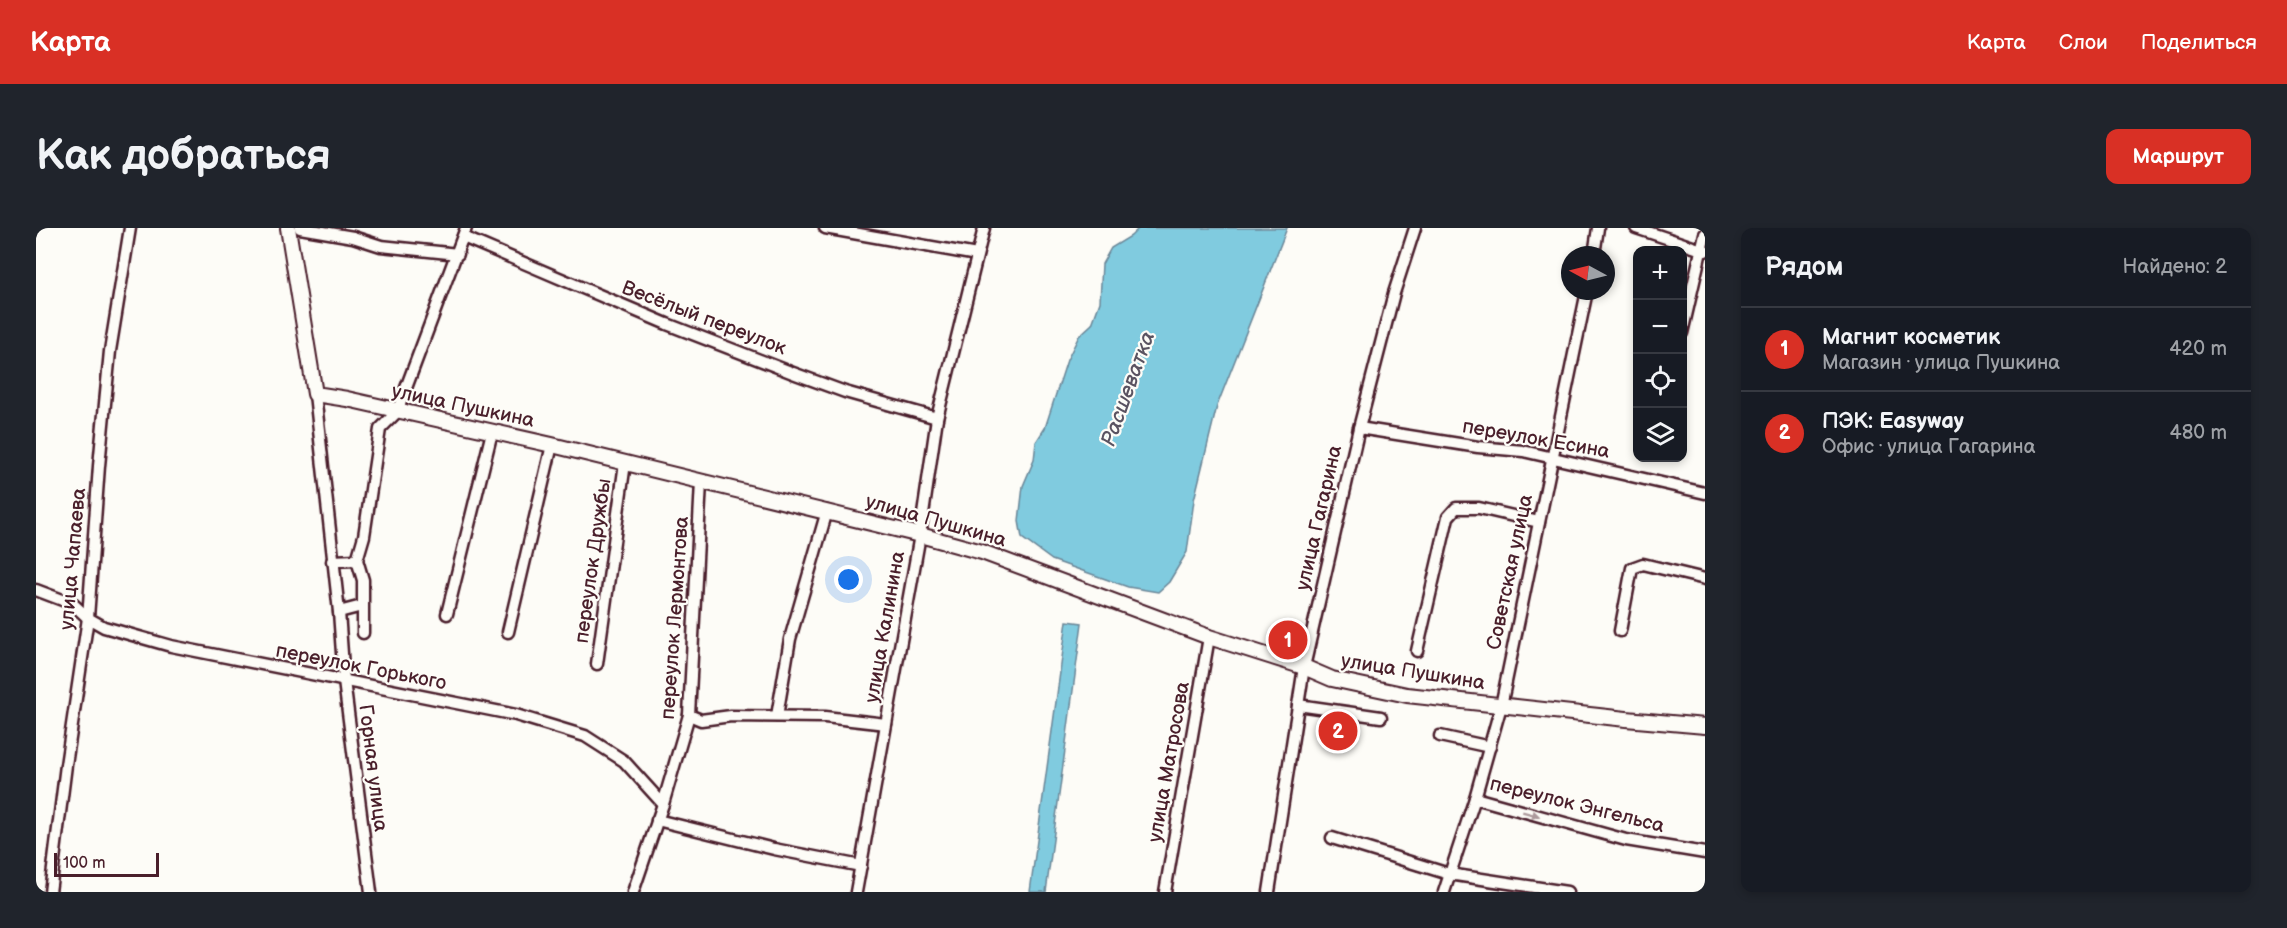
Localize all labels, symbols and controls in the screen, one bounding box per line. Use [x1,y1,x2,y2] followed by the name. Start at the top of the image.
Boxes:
[30,26,110,59] text: Карта
[1967,30,2026,55] text: Карта
[2059,30,2108,55] text: Слои
[2141,30,2257,55] text: Поделиться
[2106,129,2251,184] button: Маршрут
[36,131,331,182] text: Как добраться
[1561,246,1615,300] north arrow
[1633,246,1687,462] map controls
[1633,246,1687,300] button: +
[1765,252,1843,283] text: Рядом
[2123,255,2227,279] text: Найдено: 2
[618,276,790,361] street label: Весёлый переулок
[1633,300,1687,354] button: −
[1822,324,2000,351] text: Магнит косметик
[1096,328,1160,450] water label: Расшеватка
[1780,337,1789,361] text: 1
[2169,337,2227,361] text: 420 m
[1822,351,2060,375] text: Магазин · улица Пушкина
[1633,354,1687,408] button: locate
[389,379,537,433] street label: улица Пушкина
[1633,408,1687,462] button: layers
[1822,408,1964,435] text: ПЭК: Easyway
[1460,414,1612,464] street label: переулок Есина
[1779,421,1790,445] text: 2
[2169,421,2227,445] text: 480 m
[1822,435,2035,459] text: Офис · улица Гагарина
[1291,443,1347,593] street label: улица Гагарина
[570,477,616,645] street label: переулок Дружбы
[55,487,91,631] street label: улица Чапаева
[863,489,1009,553] street label: улица Пушкина
[1482,492,1538,652] street label: Советская улица
[656,515,694,721] street label: переулок Лермонтова
[860,549,910,705] street label: улица Калинина
[834,565,863,594] your location
[1268,618,1308,662] pin: 1
[274,639,448,695] street label: переулок Горького
[1339,649,1487,695] street label: улица Пушкина
[1143,680,1195,844] street label: улица Матросова
[353,703,393,833] street label: Горная улица
[1318,708,1358,754] pin: 2
[1487,772,1667,838] street label: переулок Энгельса
[1522,810,1540,820] one-way arrow
[54,850,159,878] scale bar
[63,854,106,873] text: 100 m

